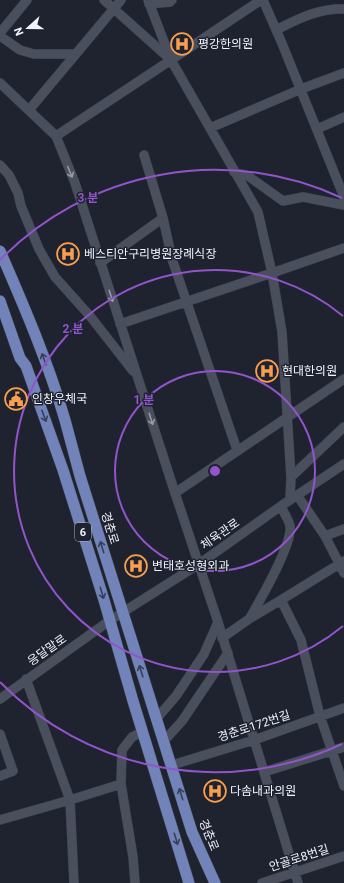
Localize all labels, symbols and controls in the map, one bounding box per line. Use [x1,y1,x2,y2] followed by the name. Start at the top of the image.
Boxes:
[8,8,48,48] north arrow
[12,25,27,37] text: N
[169,31,195,57] hospital icon: 평강한의원
[198,37,253,51] place label: 평강한의원
[67,166,75,178] one-way arrow
[78,191,98,205] text: 3 분
[55,241,81,267] hospital icon: 베스티안구리병원장례식장
[84,247,216,261] place label: 베스티안구리병원장례식장
[108,289,115,302] one-way arrow
[63,322,83,336] text: 2 분
[40,352,47,365] one-way arrow
[254,358,280,384] hospital icon: 현대한의원
[282,364,337,378] place label: 현대한의원
[3,386,29,412] public building icon: 인창우체국
[32,392,87,406] place label: 인창우체국
[134,393,154,407] text: 1 분
[41,409,48,422] one-way arrow
[147,413,155,425] one-way arrow
[208,464,222,478] centre of rings
[98,510,122,546] street label: 경춘로
[198,516,242,552] street label: 체육관로
[75,523,91,541] road number: 6
[98,540,105,553] one-way arrow
[123,553,149,579] hospital icon: 변태호성형외과
[152,559,229,573] place label: 변태호성형외과
[99,586,106,599] one-way arrow
[25,632,69,668] street label: 응달말로
[137,664,144,677] one-way arrow
[216,708,292,744] street label: 경춘로172번길
[202,778,228,804] hospital icon: 다솜내과의원
[230,784,296,798] place label: 다솜내과의원
[177,788,184,801] one-way arrow
[196,817,222,853] street label: 경춘로
[172,833,180,845] one-way arrow
[267,842,331,874] street label: 안골로8번길

